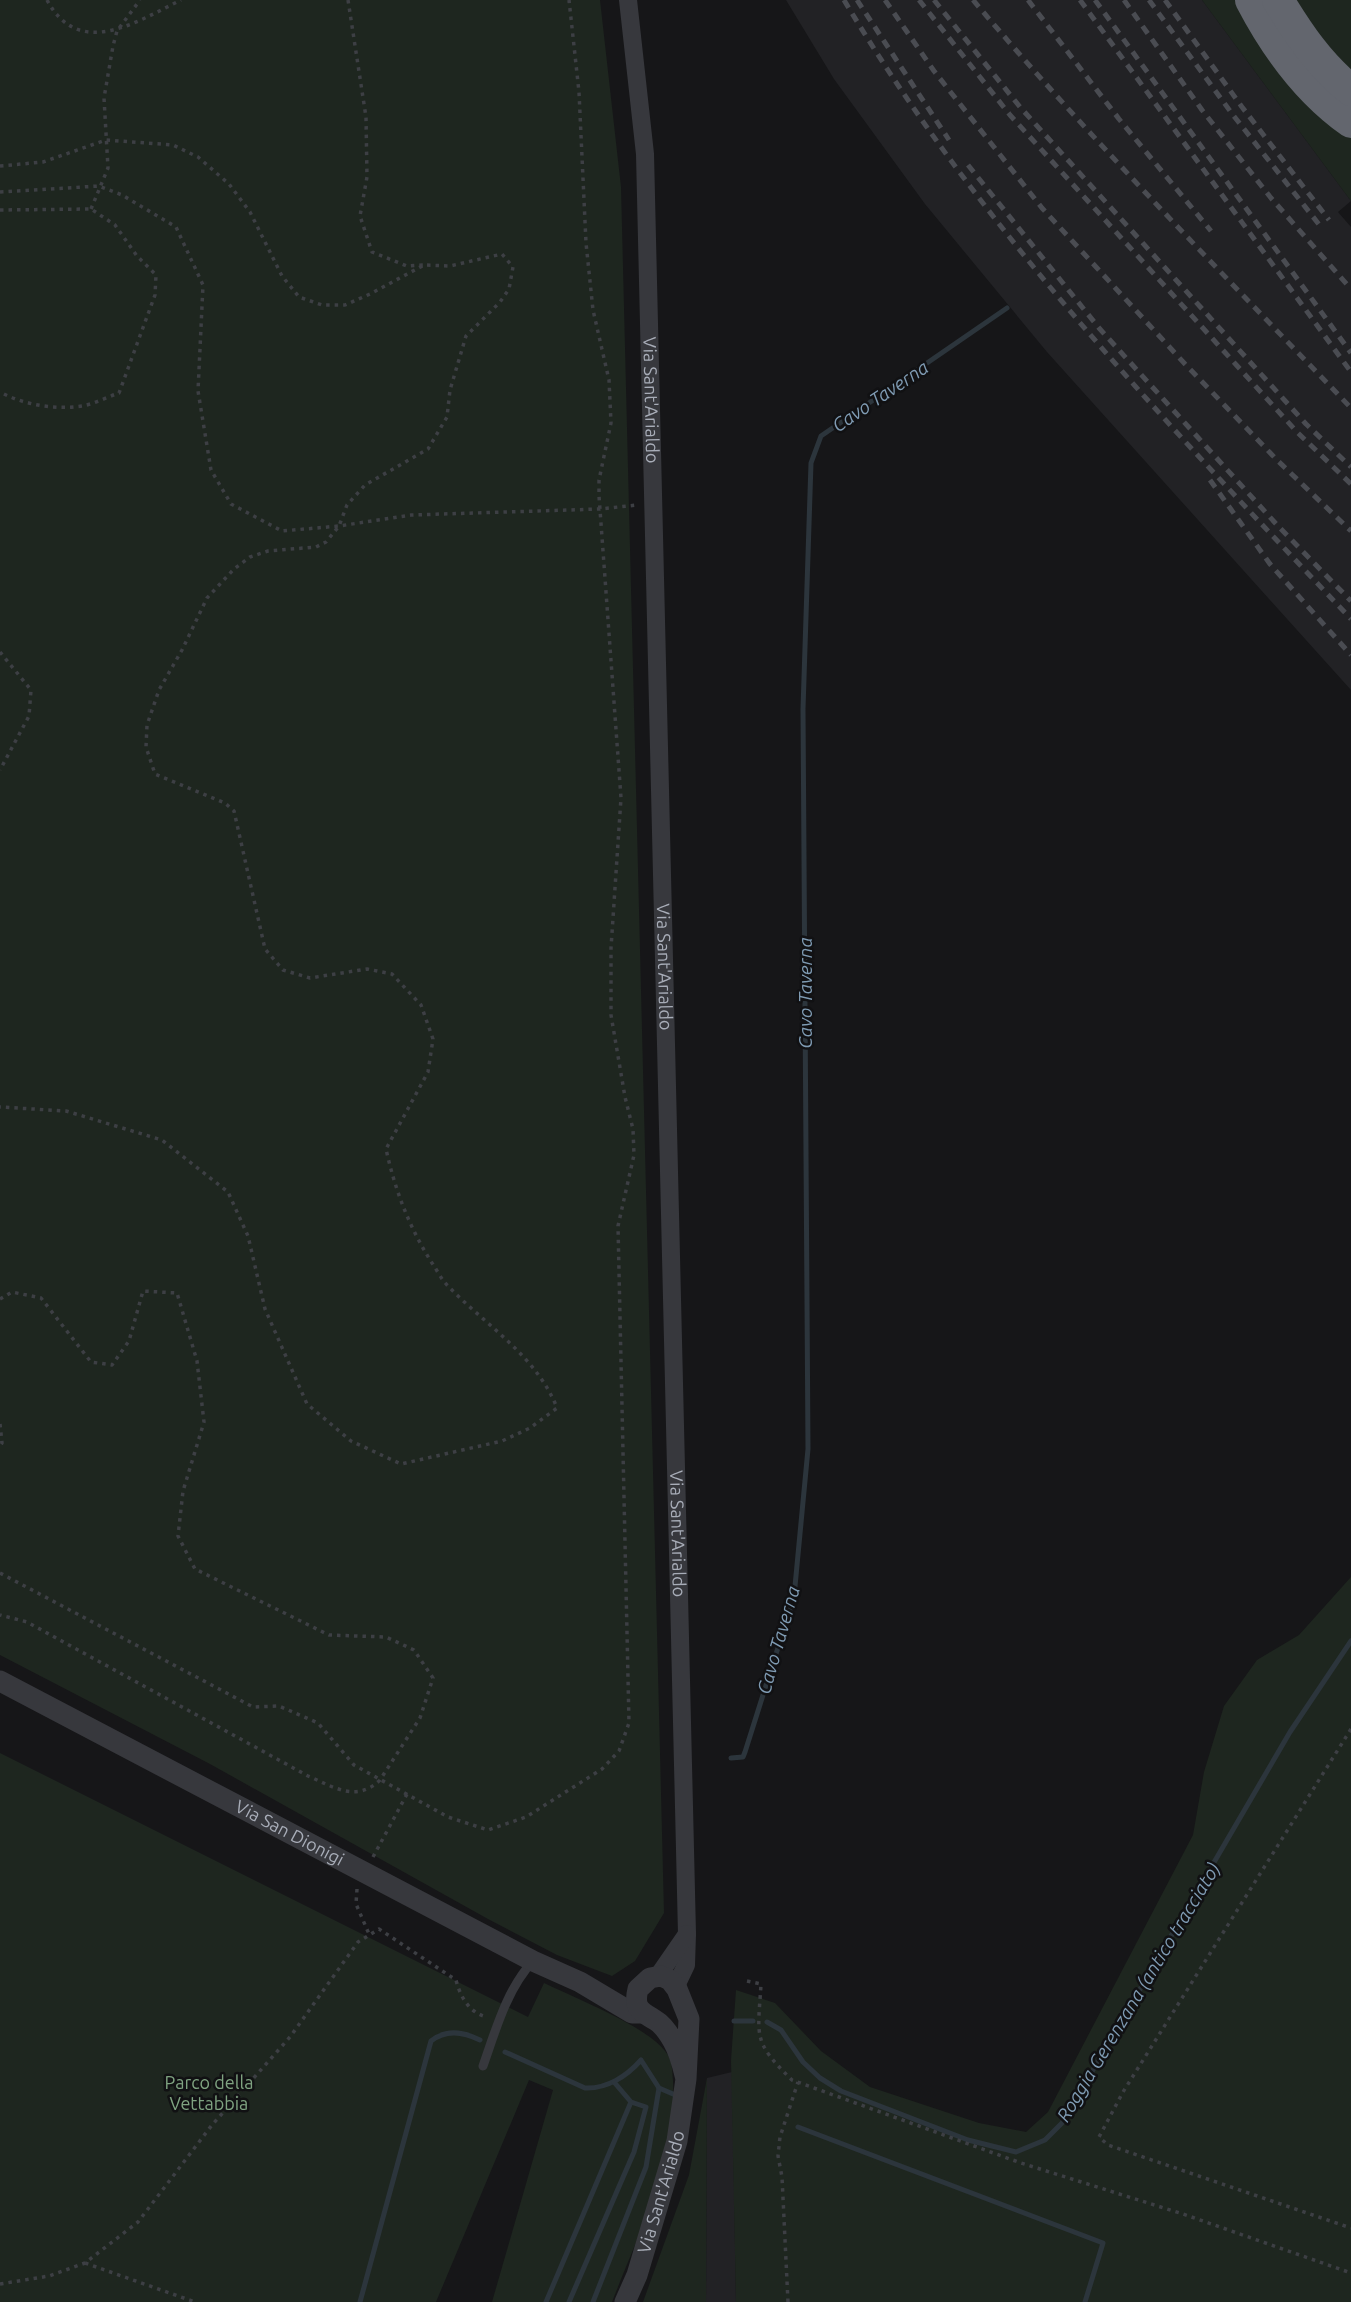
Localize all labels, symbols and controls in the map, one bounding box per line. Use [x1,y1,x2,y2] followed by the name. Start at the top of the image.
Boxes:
[640,336,663,464] street label: Via Sant'Arialdo
[828,356,932,436] water label: Cavo Taverna
[654,903,677,1031] street label: Via Sant'Arialdo
[794,937,816,1049] water label: Cavo Taverna
[667,1470,690,1597] street label: Via Sant'Arialdo
[752,1583,804,1697] water label: Cavo Taverna
[232,1795,348,1869] street label: Via San Dionigi
[1052,1858,1224,2126] water label: Roggia Gerenzana (antico tracciato)
[165,2072,253,2113] park label: Parco della Vettabbia
[633,2129,687,2256] street label: Via Sant'Arialdo

